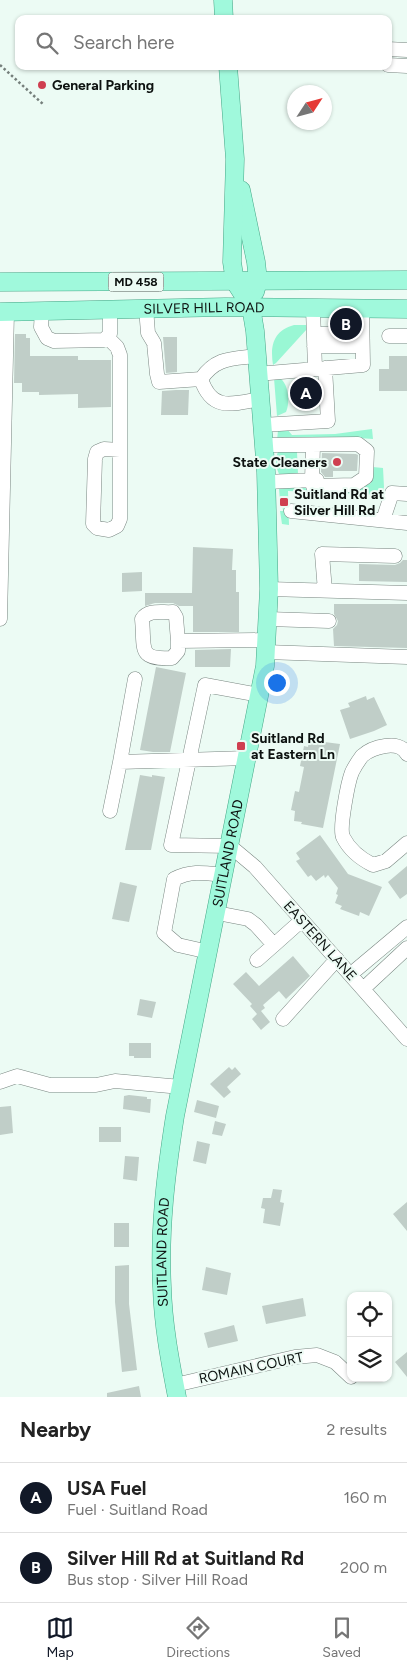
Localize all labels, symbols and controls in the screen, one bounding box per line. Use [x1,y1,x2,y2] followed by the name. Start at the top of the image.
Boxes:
[15,15,392,70] search box
[33,29,61,57] icon: search
[73,31,175,54] text: Search here
[52,77,154,94] place label: General Parking
[36,79,48,91] marker: General Parking
[287,85,332,130] north arrow
[108,272,164,292] road number: MD 458
[143,298,265,317] street label: SILVER HILL ROAD
[330,305,362,343] pin: B
[290,374,322,412] pin: A
[233,454,327,471] place label: State Cleaners
[331,456,343,468] marker: State Cleaners
[294,486,384,519] place label: Suitland Rd at Silver Hill Rd
[278,496,290,508] marker: Suitland Rd at Silver Hill Rd
[264,670,290,696] your location
[251,730,335,763] place label: Suitland Rd at Eastern Ln
[235,740,247,752] marker: Suitland Rd at Eastern Ln
[208,798,247,909] street label: SUITLAND ROAD
[280,898,360,984] street label: EASTERN LANE
[153,1197,173,1307] street label: SUITLAND ROAD
[347,1292,392,1382] map controls
[347,1292,392,1337] button: locate
[347,1337,392,1382] button: layers
[197,1349,305,1387] street label: ROMAIN COURT
[20,1417,91,1442] text: Nearby
[327,1420,387,1439] text: 2 results
[67,1477,146,1500] text: USA Fuel
[30,1488,42,1507] text: A
[344,1488,387,1507] text: 160 m
[67,1500,208,1519] text: Fuel · Suitland Road
[67,1547,304,1570] text: Silver Hill Rd at Suitland Rd
[31,1558,41,1577] text: B
[340,1558,387,1577] text: 200 m
[67,1570,248,1589] text: Bus stop · Silver Hill Road
[46,1614,74,1661] tab: Map
[166,1614,230,1661] tab: Directions
[322,1614,361,1661] tab: Saved

